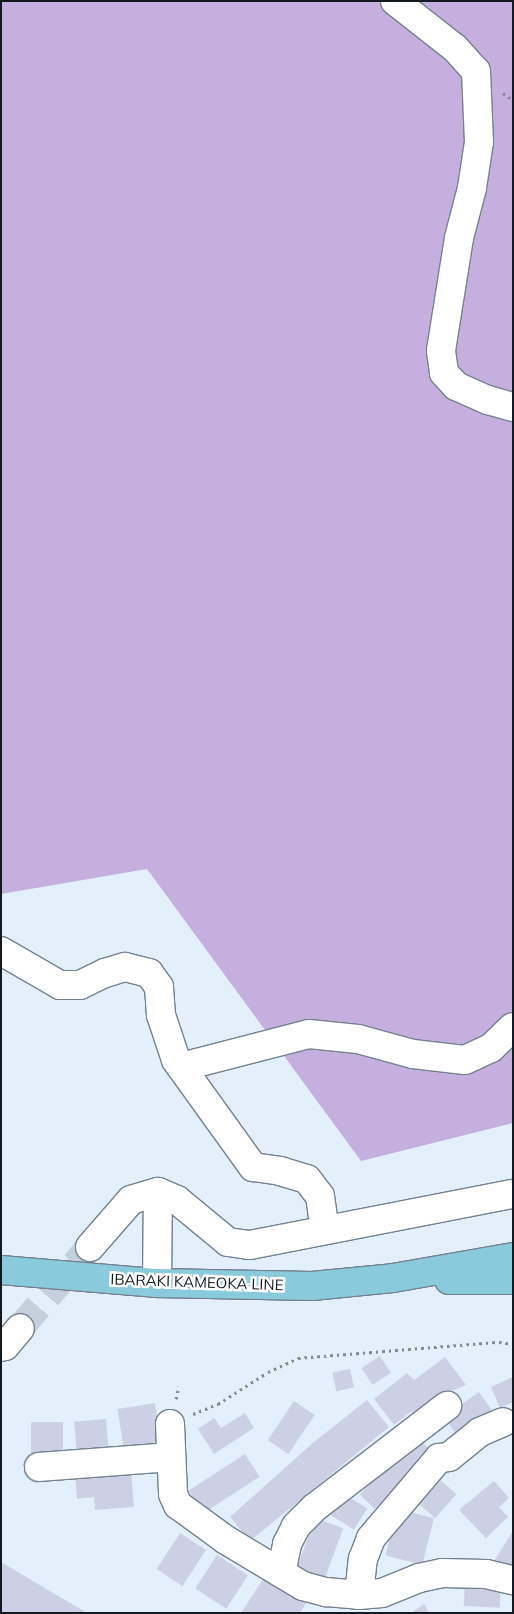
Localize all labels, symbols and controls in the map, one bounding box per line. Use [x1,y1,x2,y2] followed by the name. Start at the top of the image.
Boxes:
[110,1270,284,1294] street label: IBARAKI KAMEOKA LINE

